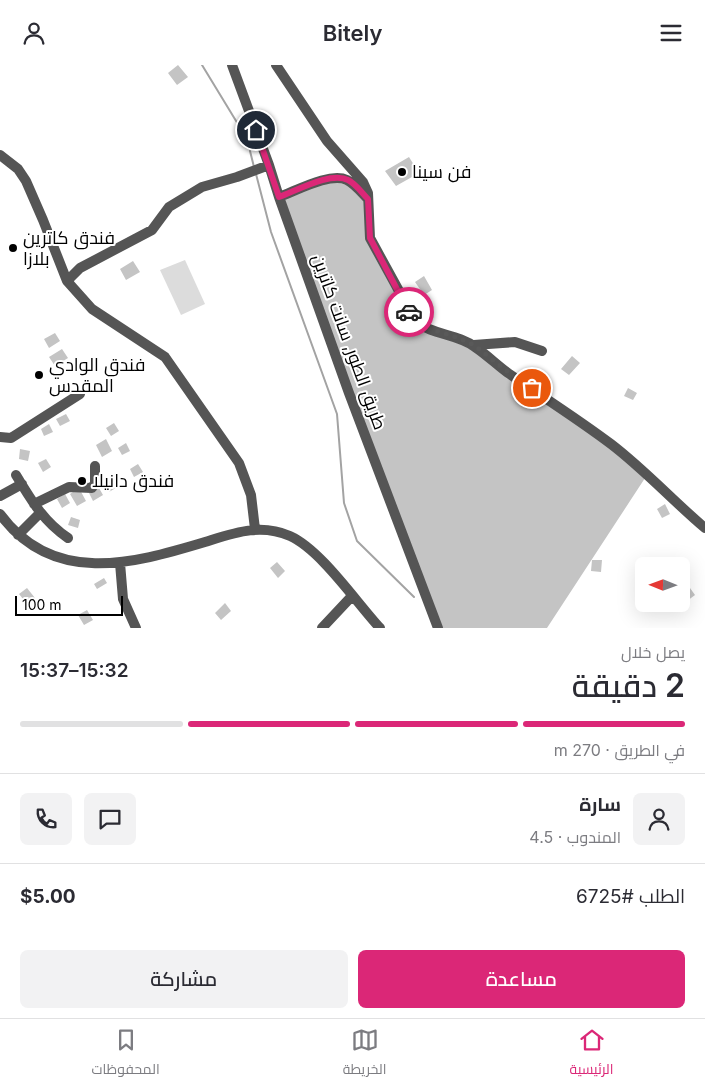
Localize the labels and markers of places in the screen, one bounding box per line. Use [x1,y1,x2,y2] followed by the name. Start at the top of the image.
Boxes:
[235,109,277,151] pin
[412,161,471,183] place label: فن سينا
[396,166,408,178] marker: فن سينا
[23,227,115,270] place label: فندق كاترين بلازا
[7,242,19,254] marker: فندق كاترين بلازا
[49,354,145,397] place label: فندق الوادي المقدس
[511,367,553,409] pin
[33,369,45,381] marker: فندق الوادي المقدس
[92,470,174,493] place label: فندق دانيلا
[76,475,88,487] marker: فندق دانيلا

